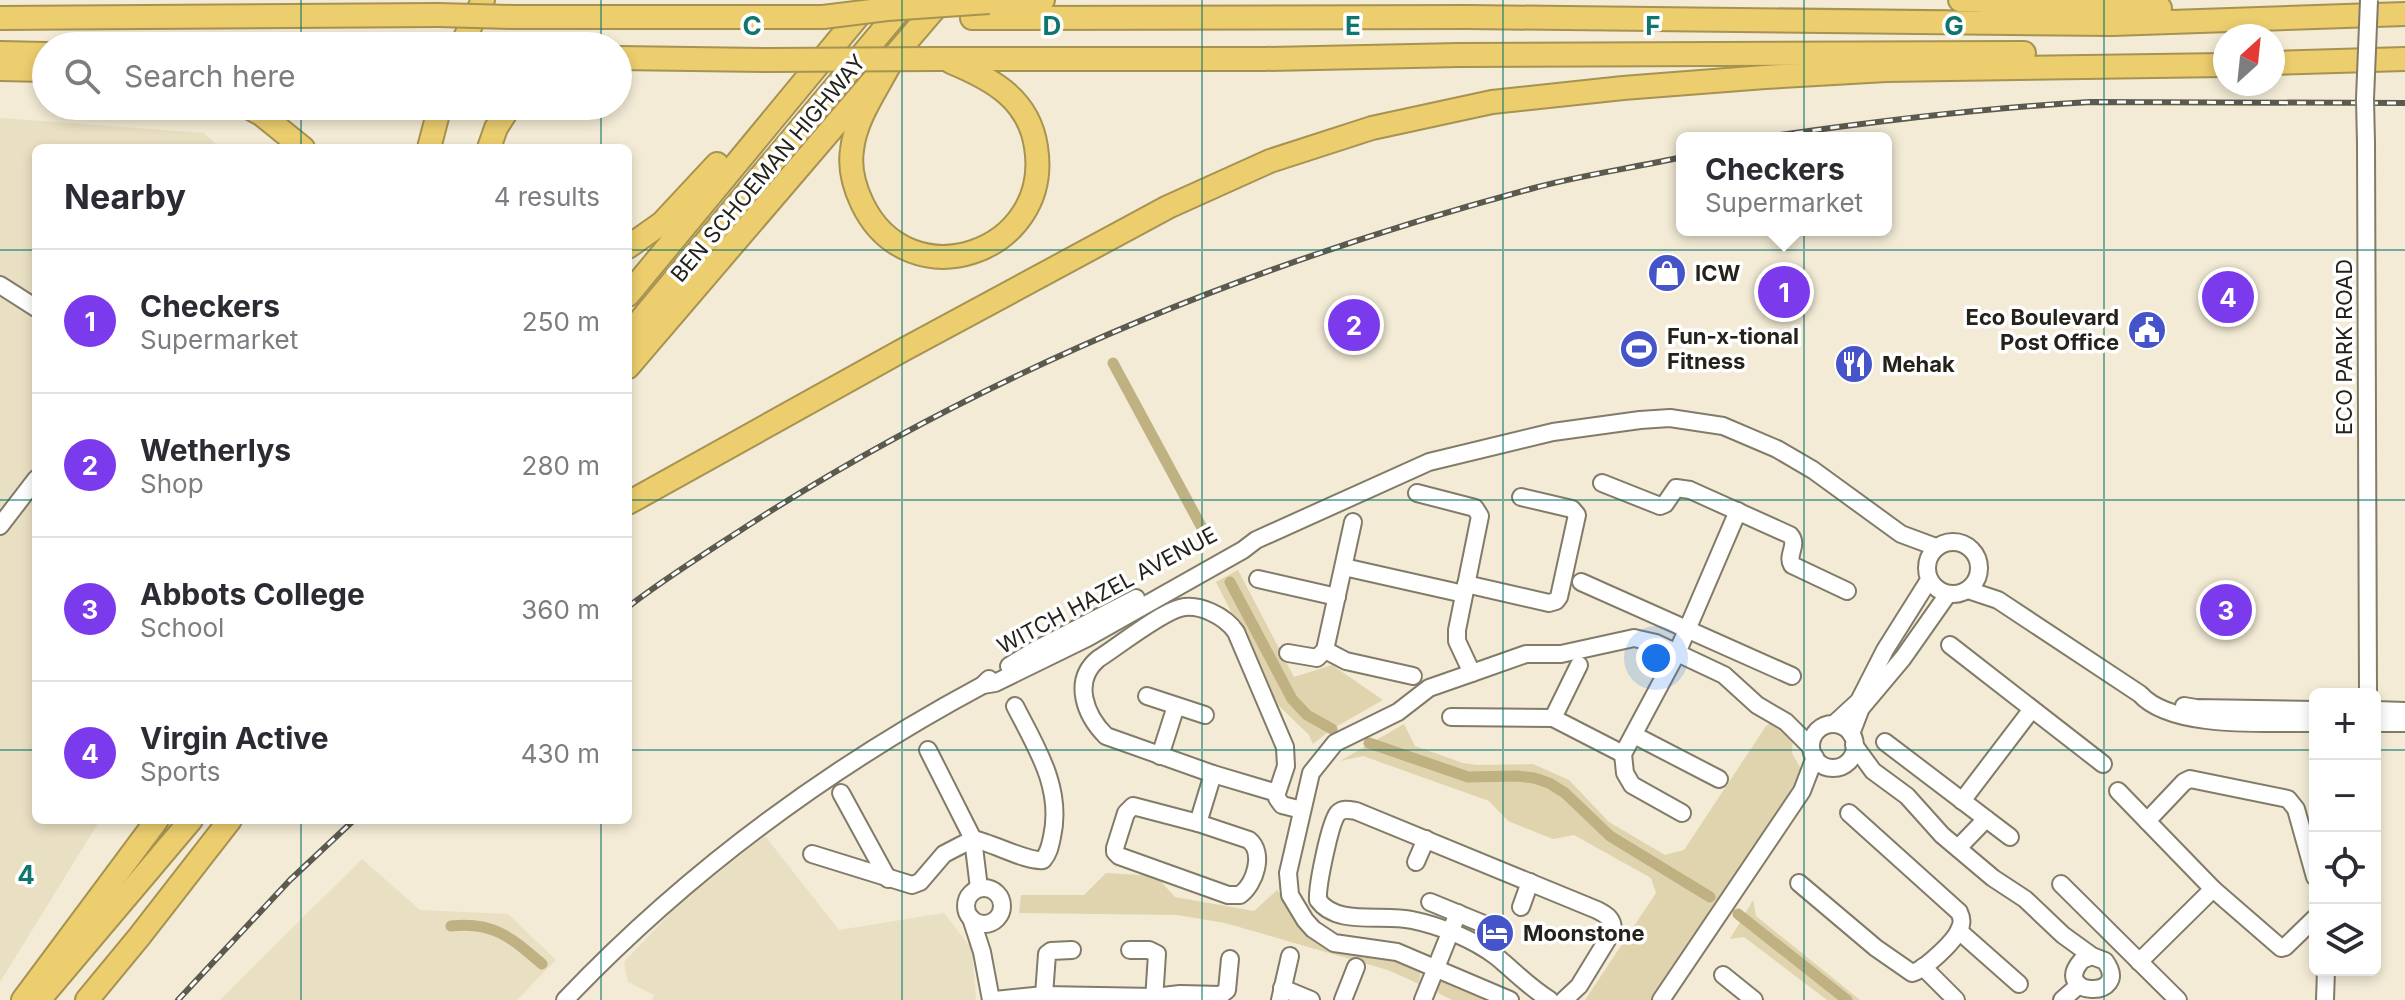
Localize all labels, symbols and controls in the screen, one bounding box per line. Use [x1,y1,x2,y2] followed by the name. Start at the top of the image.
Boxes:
[742,10,762,41] text: C
[1043,10,1061,41] text: D
[1345,10,1361,41] text: E
[1645,10,1661,41] text: F
[1944,10,1964,41] text: G
[2213,24,2285,96] north arrow
[32,32,632,120] search box
[665,49,871,287] street label: BEN SCHOEMAN HIGHWAY
[60,54,104,98] icon: search
[124,58,296,94] text: Search here
[1676,132,1892,236] popup
[1705,151,1845,187] text: Checkers
[64,176,186,217] text: Nearby
[494,181,600,212] text: 4 results
[1705,187,1863,218] text: Supermarket
[1646,252,1688,294] shop icon: ICW
[2331,259,2357,435] street label: ECO PARK ROAD
[1695,260,1740,286] place label: ICW
[1758,262,1810,322] pin: 1
[2202,267,2254,327] pin: 4
[140,288,280,324] text: Checkers
[1328,295,1380,355] pin: 2
[1966,304,2119,355] place label: Eco Boulevard Post Office
[84,306,96,337] text: 1
[522,306,600,337] text: 250 m
[2126,309,2168,351] public building icon: Eco Boulevard Post Office
[1667,323,1799,374] place label: Fun-x-tional Fitness
[140,324,298,355] text: Supermarket
[1618,328,1660,370] sports icon: Fun-x-tional Fitness
[1833,343,1875,385] restaurant icon: Mehak
[1882,351,1955,377] place label: Mehak
[140,432,291,468] text: Wetherlys
[82,450,98,481] text: 2
[522,450,600,481] text: 280 m
[140,468,204,499] text: Shop
[993,521,1221,659] street label: WITCH HAZEL AVENUE
[140,576,365,612] text: Abbots College
[2200,580,2252,640] pin: 3
[82,594,98,625] text: 3
[521,594,600,625] text: 360 m
[140,612,224,643] text: School
[1636,638,1676,678] your location
[2309,688,2381,976] map controls
[2309,688,2381,760] button: +
[140,720,329,756] text: Virgin Active
[81,738,99,769] text: 4
[521,738,600,769] text: 430 m
[140,756,220,787] text: Sports
[2309,760,2381,832] button: −
[2309,832,2381,904] button: locate
[17,859,35,890] text: 4
[2309,904,2381,976] button: layers
[1474,912,1516,954] hotel icon: Moonstone
[1523,920,1645,946] place label: Moonstone

